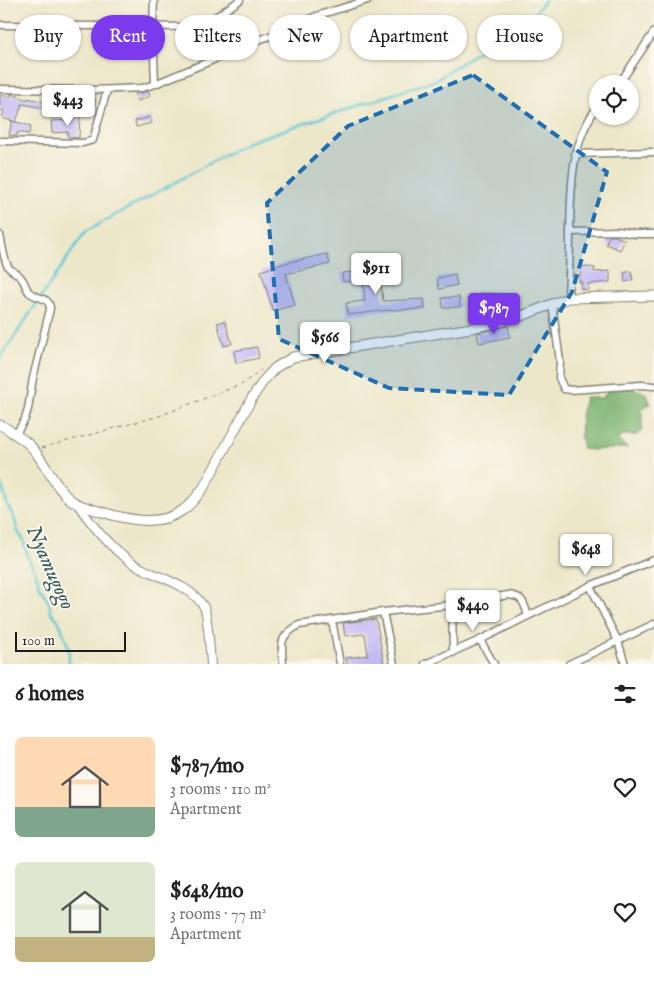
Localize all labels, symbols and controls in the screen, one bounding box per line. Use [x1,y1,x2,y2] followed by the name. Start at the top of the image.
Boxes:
[15,15,81,60] chip: Buy
[91,15,165,60] chip: Rent
[175,15,259,60] chip: Filters
[269,15,340,60] chip: New
[350,15,467,60] chip: Apartment
[477,15,562,60] chip: House
[589,75,639,125] map controls
[589,75,639,125] button: locate
[38,84,98,127] pin: $443
[53,91,83,111] text: $443
[346,252,406,295] pin: $911
[362,259,390,279] text: $911
[464,292,524,335] pin: $787
[479,299,509,319] text: $787
[295,322,355,364] pin: $566
[311,328,339,348] text: $566
[19,521,80,614] water label: Nyamugogo
[556,534,616,576] pin: $648
[571,540,601,560] text: $648
[443,590,503,632] pin: $440
[457,596,489,616] text: $440
[15,629,126,652] scale bar
[22,632,55,650] text: 100 m
[611,680,639,708] icon: filters
[15,681,84,708] text: 6 homes
[170,753,244,780] text: $787/mo
[55,757,115,817] icon: home
[611,773,639,801] icon: heart
[170,780,271,800] text: 3 rooms · 110 m²
[170,800,241,820] text: Apartment
[170,878,244,905] text: $648/mo
[55,882,115,942] icon: home
[611,898,639,926] icon: heart
[170,905,266,925] text: 3 rooms · 77 m²
[170,925,241,945] text: Apartment

